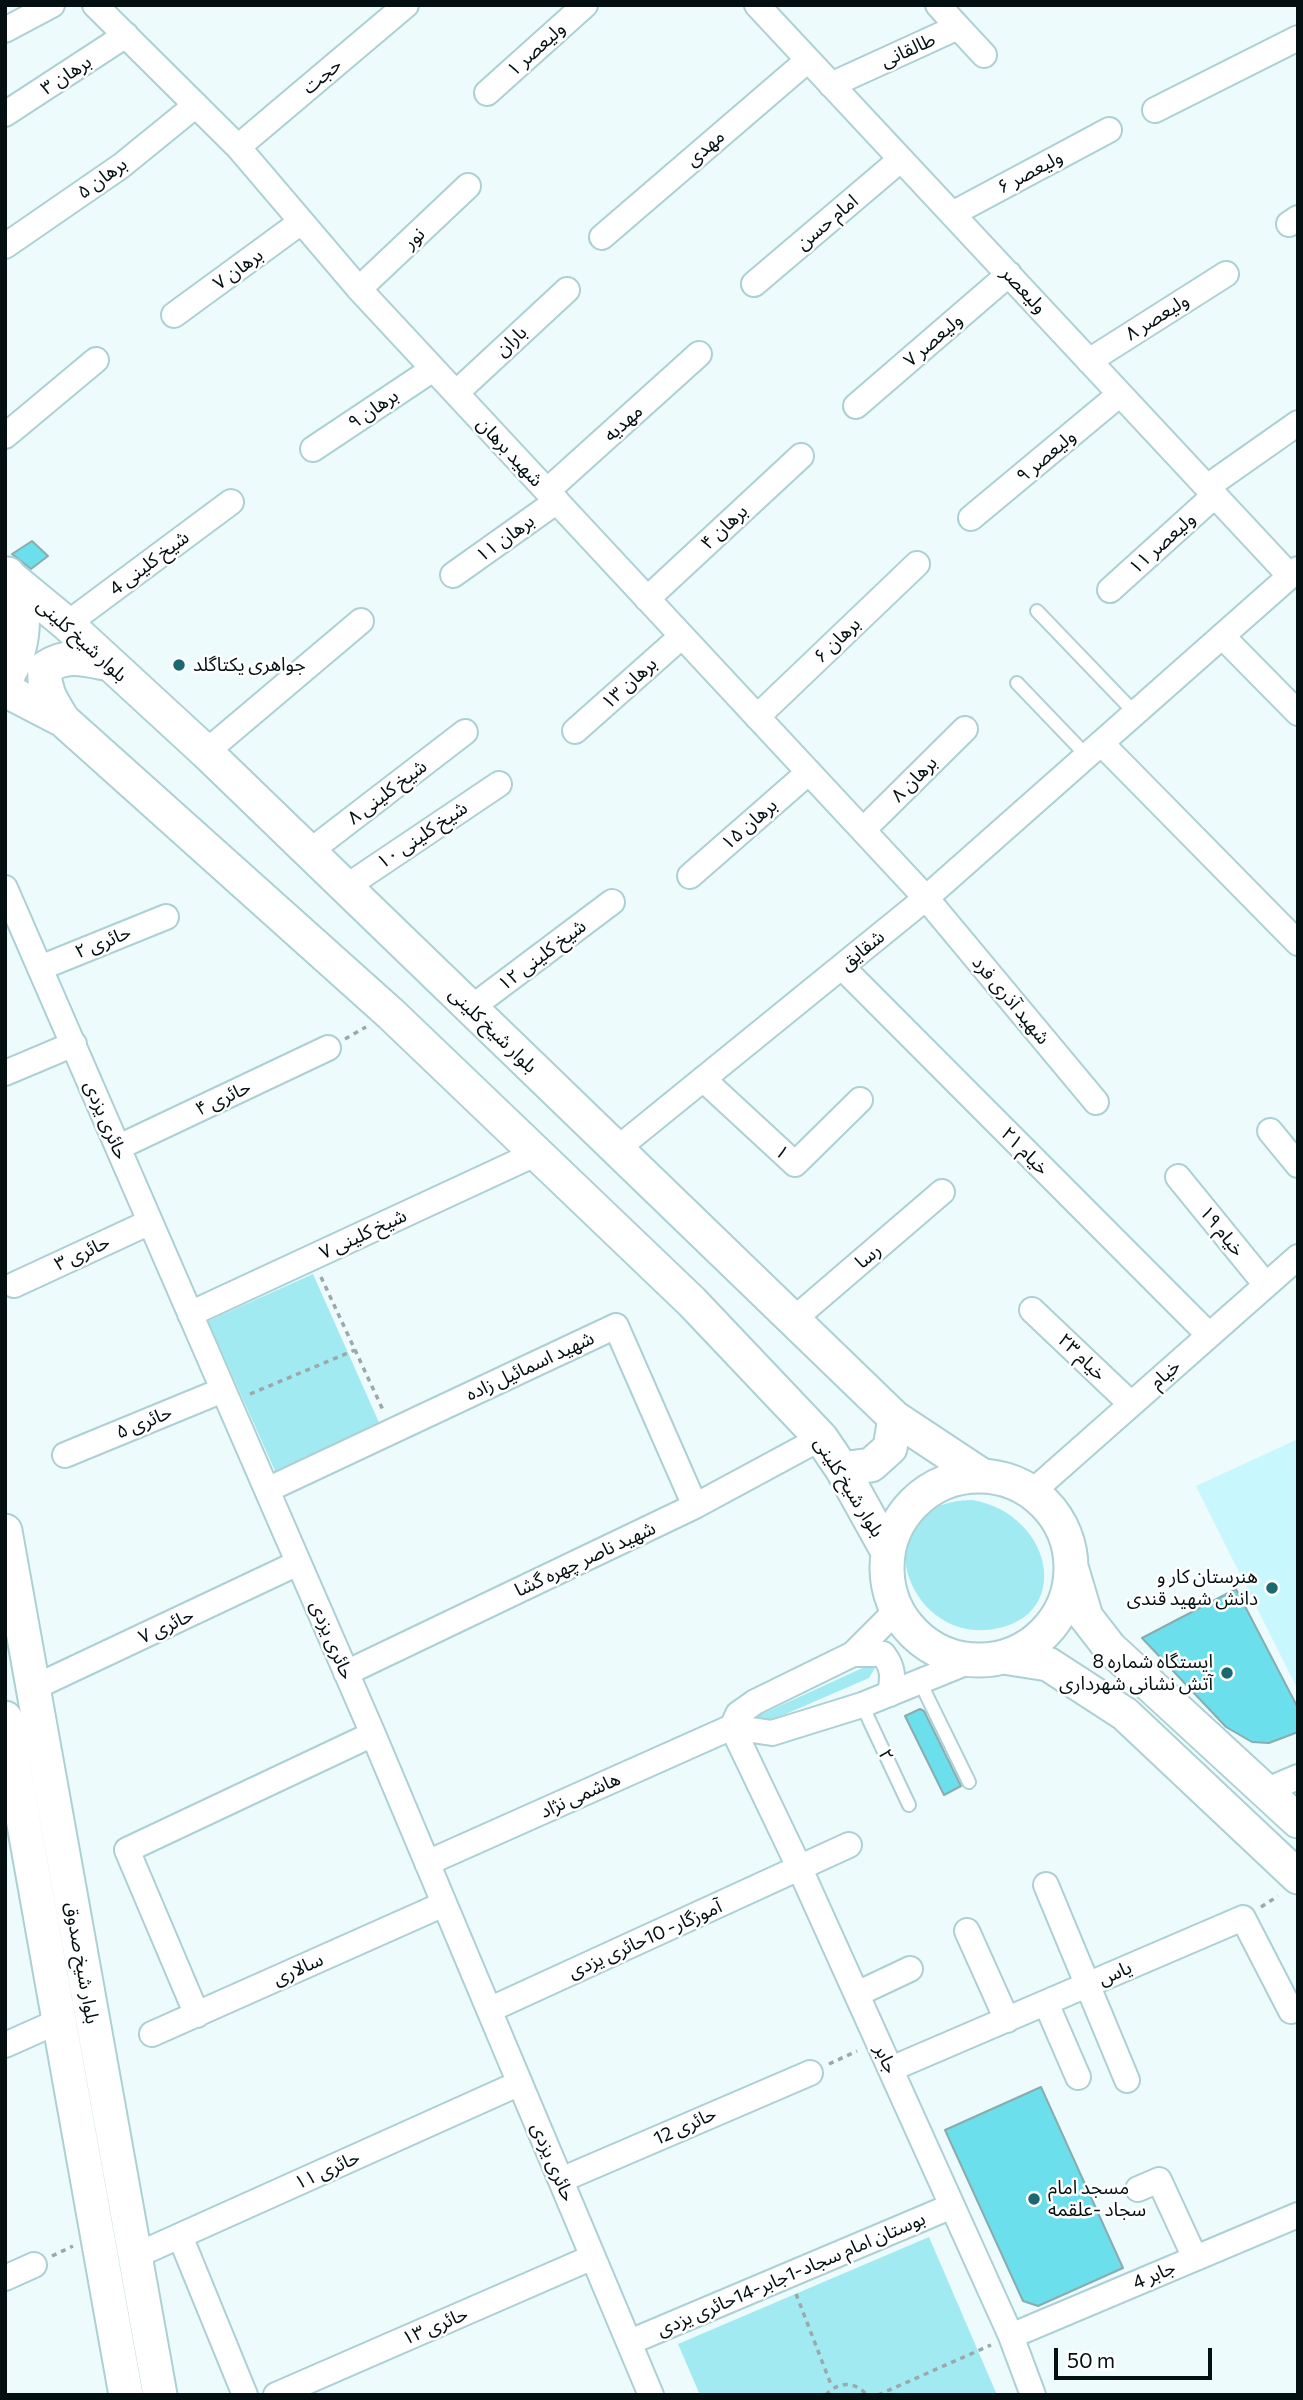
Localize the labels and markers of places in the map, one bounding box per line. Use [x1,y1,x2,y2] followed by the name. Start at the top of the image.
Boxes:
[193,654,306,676] place label: جواهری یکتاگلد
[171,657,187,673] marker: جواهری یکتاگلد
[1127,1566,1258,1610] place label: هنرستان کار و دانش شهید قندی
[1264,1580,1280,1596] marker: هنرستان کار و دانش شهید قندی
[1059,1651,1213,1695] place label: ایستگاه شماره 8 آتش نشانی شهرداری
[1219,1665,1235,1681] marker: ایستگاه شماره 8 آتش نشانی شهرداری
[1048,2177,1146,2221] place label: مسجد امام سجاد -علقمه
[1026,2191,1042,2207] marker: مسجد امام سجاد -علقمه

